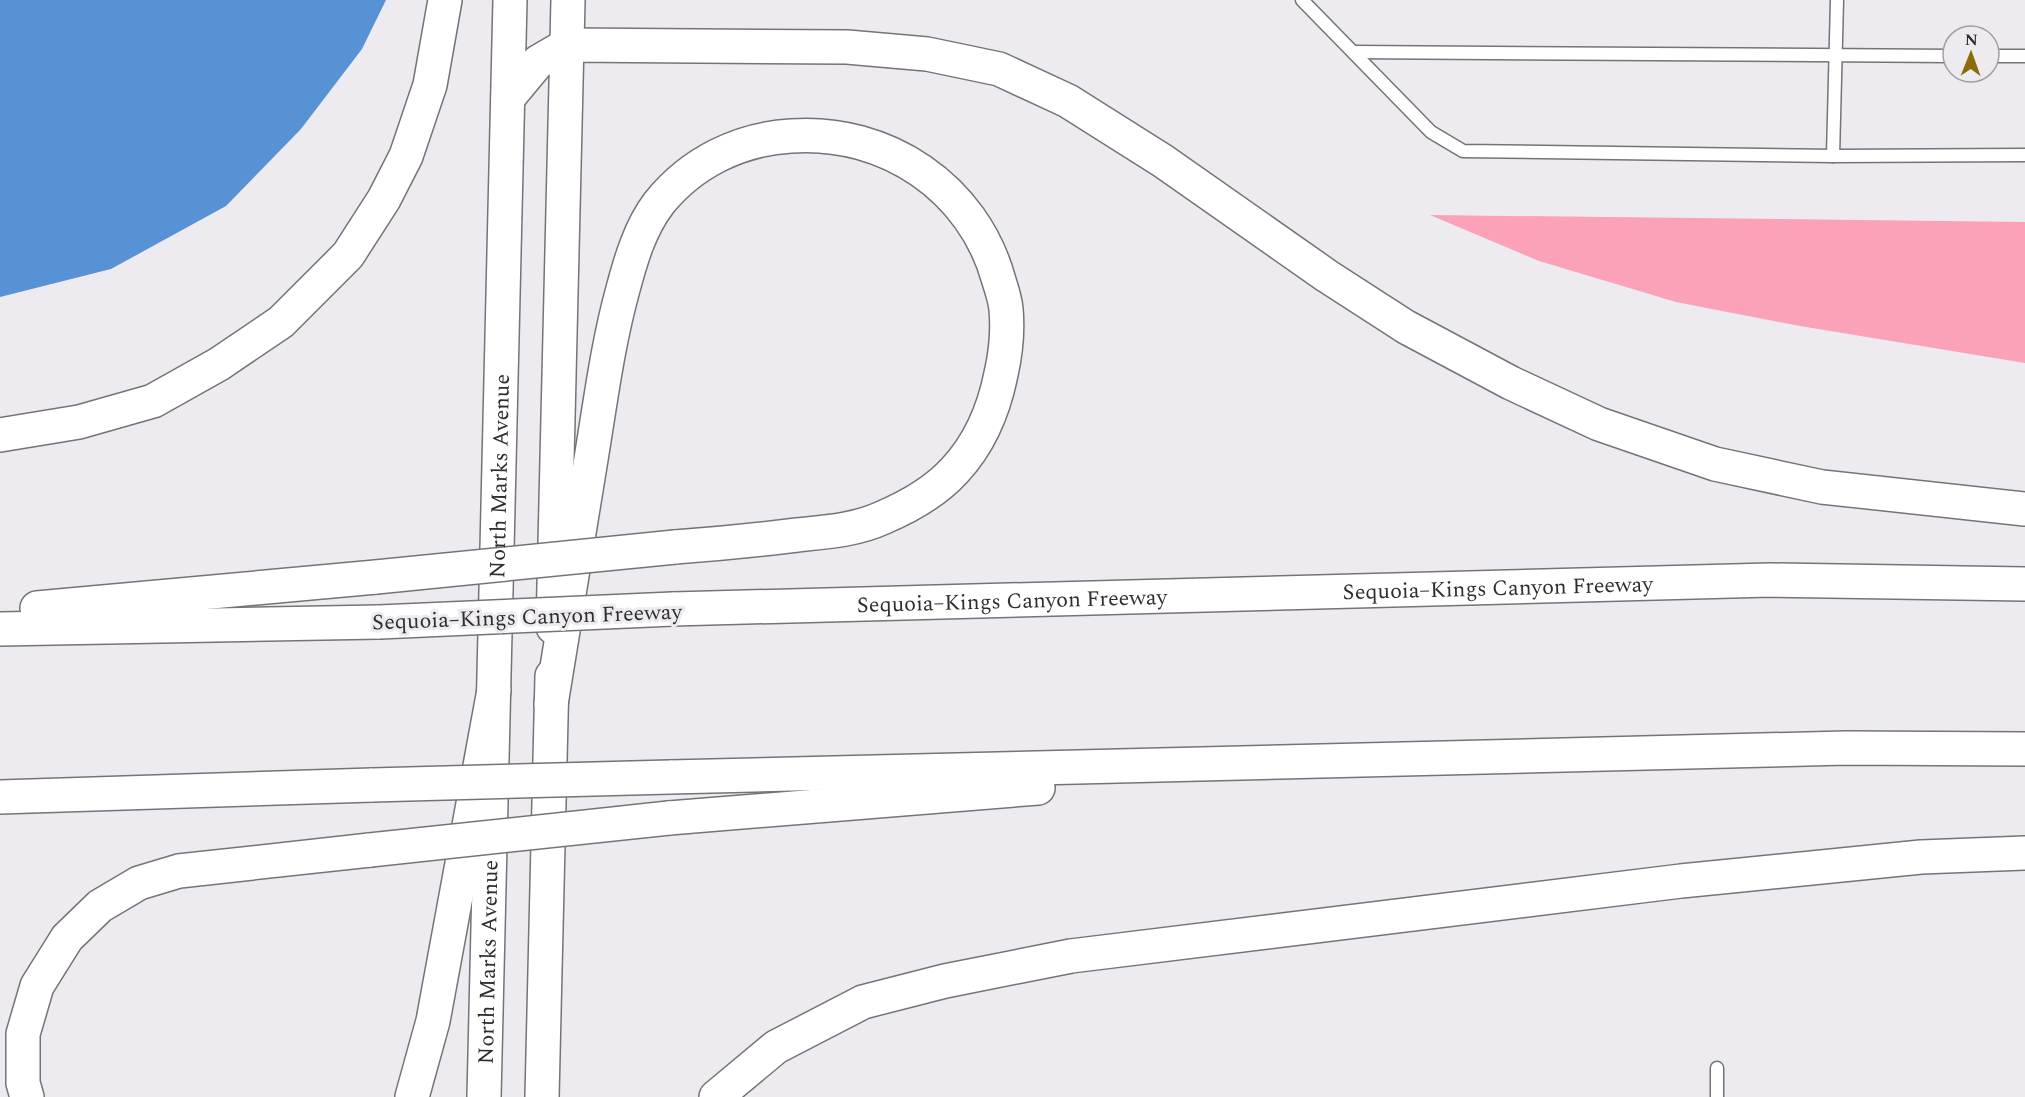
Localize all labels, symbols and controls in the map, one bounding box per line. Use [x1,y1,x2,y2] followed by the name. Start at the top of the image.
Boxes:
[1941,24,2001,84] north arrow
[1965,28,1978,52] text: N
[481,374,519,579] street label: North Marks Avenue
[1342,568,1655,609] street label: Sequoia–Kings Canyon Freeway
[856,581,1169,622] street label: Sequoia–Kings Canyon Freeway
[371,596,684,639] street label: Sequoia–Kings Canyon Freeway
[470,859,508,1065] street label: North Marks Avenue

